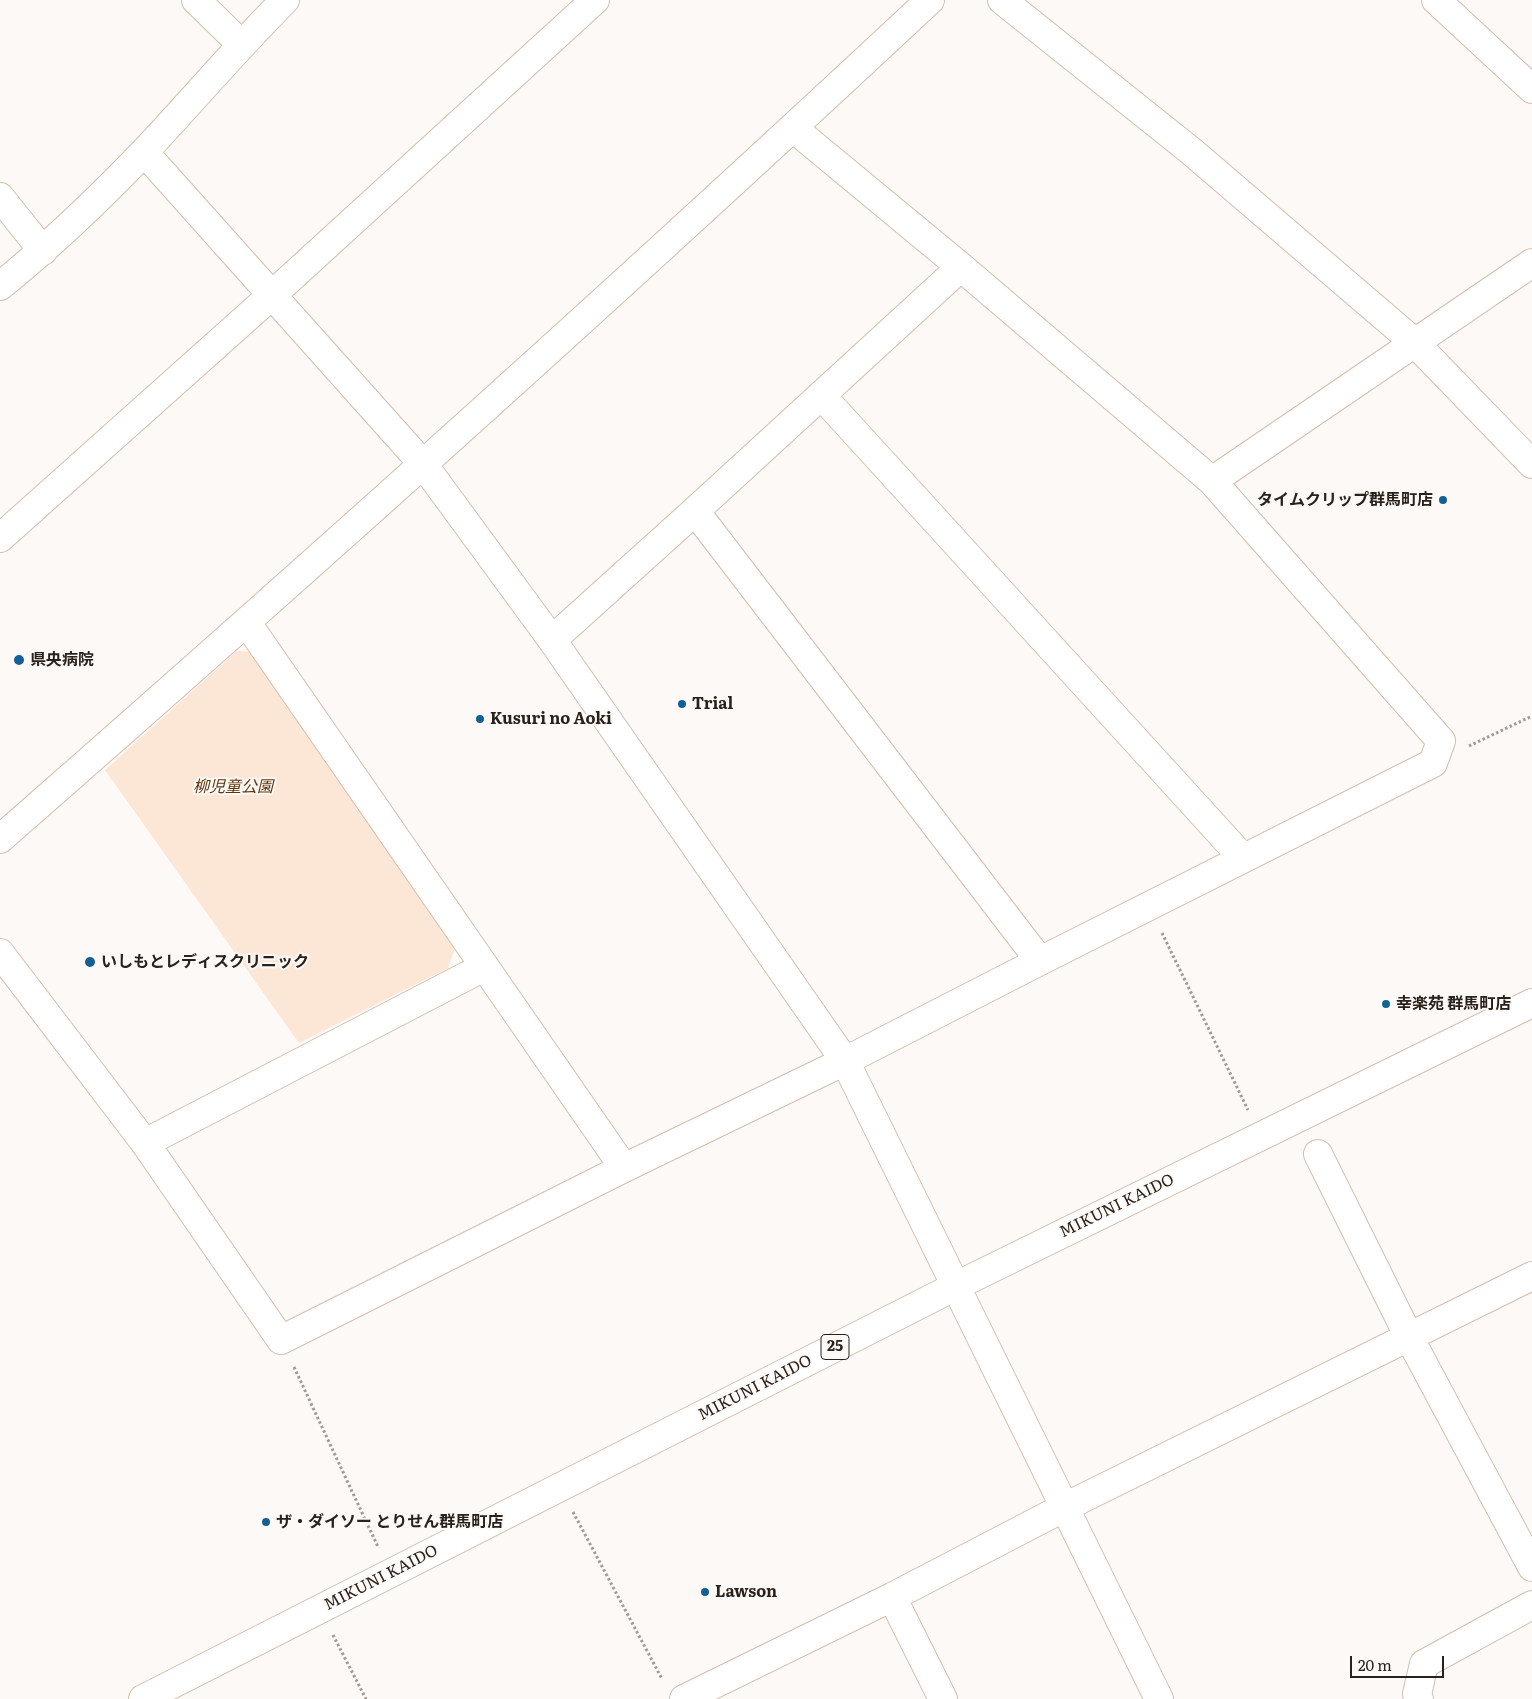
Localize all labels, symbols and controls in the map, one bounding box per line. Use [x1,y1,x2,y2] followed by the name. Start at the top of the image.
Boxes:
[1257,490,1433,510] place label: タイムクリップ群馬町店
[1437,494,1449,506] marker: タイムクリップ群馬町店
[30,650,94,670] place label: 県央病院
[12,653,26,667] marker: 県央病院
[692,694,733,714] place label: Trial
[676,698,688,710] marker: Trial
[490,709,612,729] place label: Kusuri no Aoki
[474,713,486,725] marker: Kusuri no Aoki
[193,777,273,797] park label: 柳児童公園
[101,952,309,972] place label: いしもとレディスクリニック
[83,955,97,969] marker: いしもとレディスクリニック
[1396,994,1511,1014] place label: 幸楽苑 群馬町店
[1380,998,1392,1010] marker: 幸楽苑 群馬町店
[1057,1170,1177,1242] street label: MIKUNI KAIDO
[821,1334,849,1360] road number: 25
[695,1351,815,1425] street label: MIKUNI KAIDO
[276,1512,503,1532] place label: ザ・ダイソー とりせん群馬町店
[260,1516,272,1528] marker: ザ・ダイソー とりせん群馬町店
[321,1541,441,1615] street label: MIKUNI KAIDO
[715,1582,777,1602] place label: Lawson
[699,1586,711,1598] marker: Lawson
[1352,1646,1446,1678] scale bar
[1358,1653,1392,1676] text: 20 m

